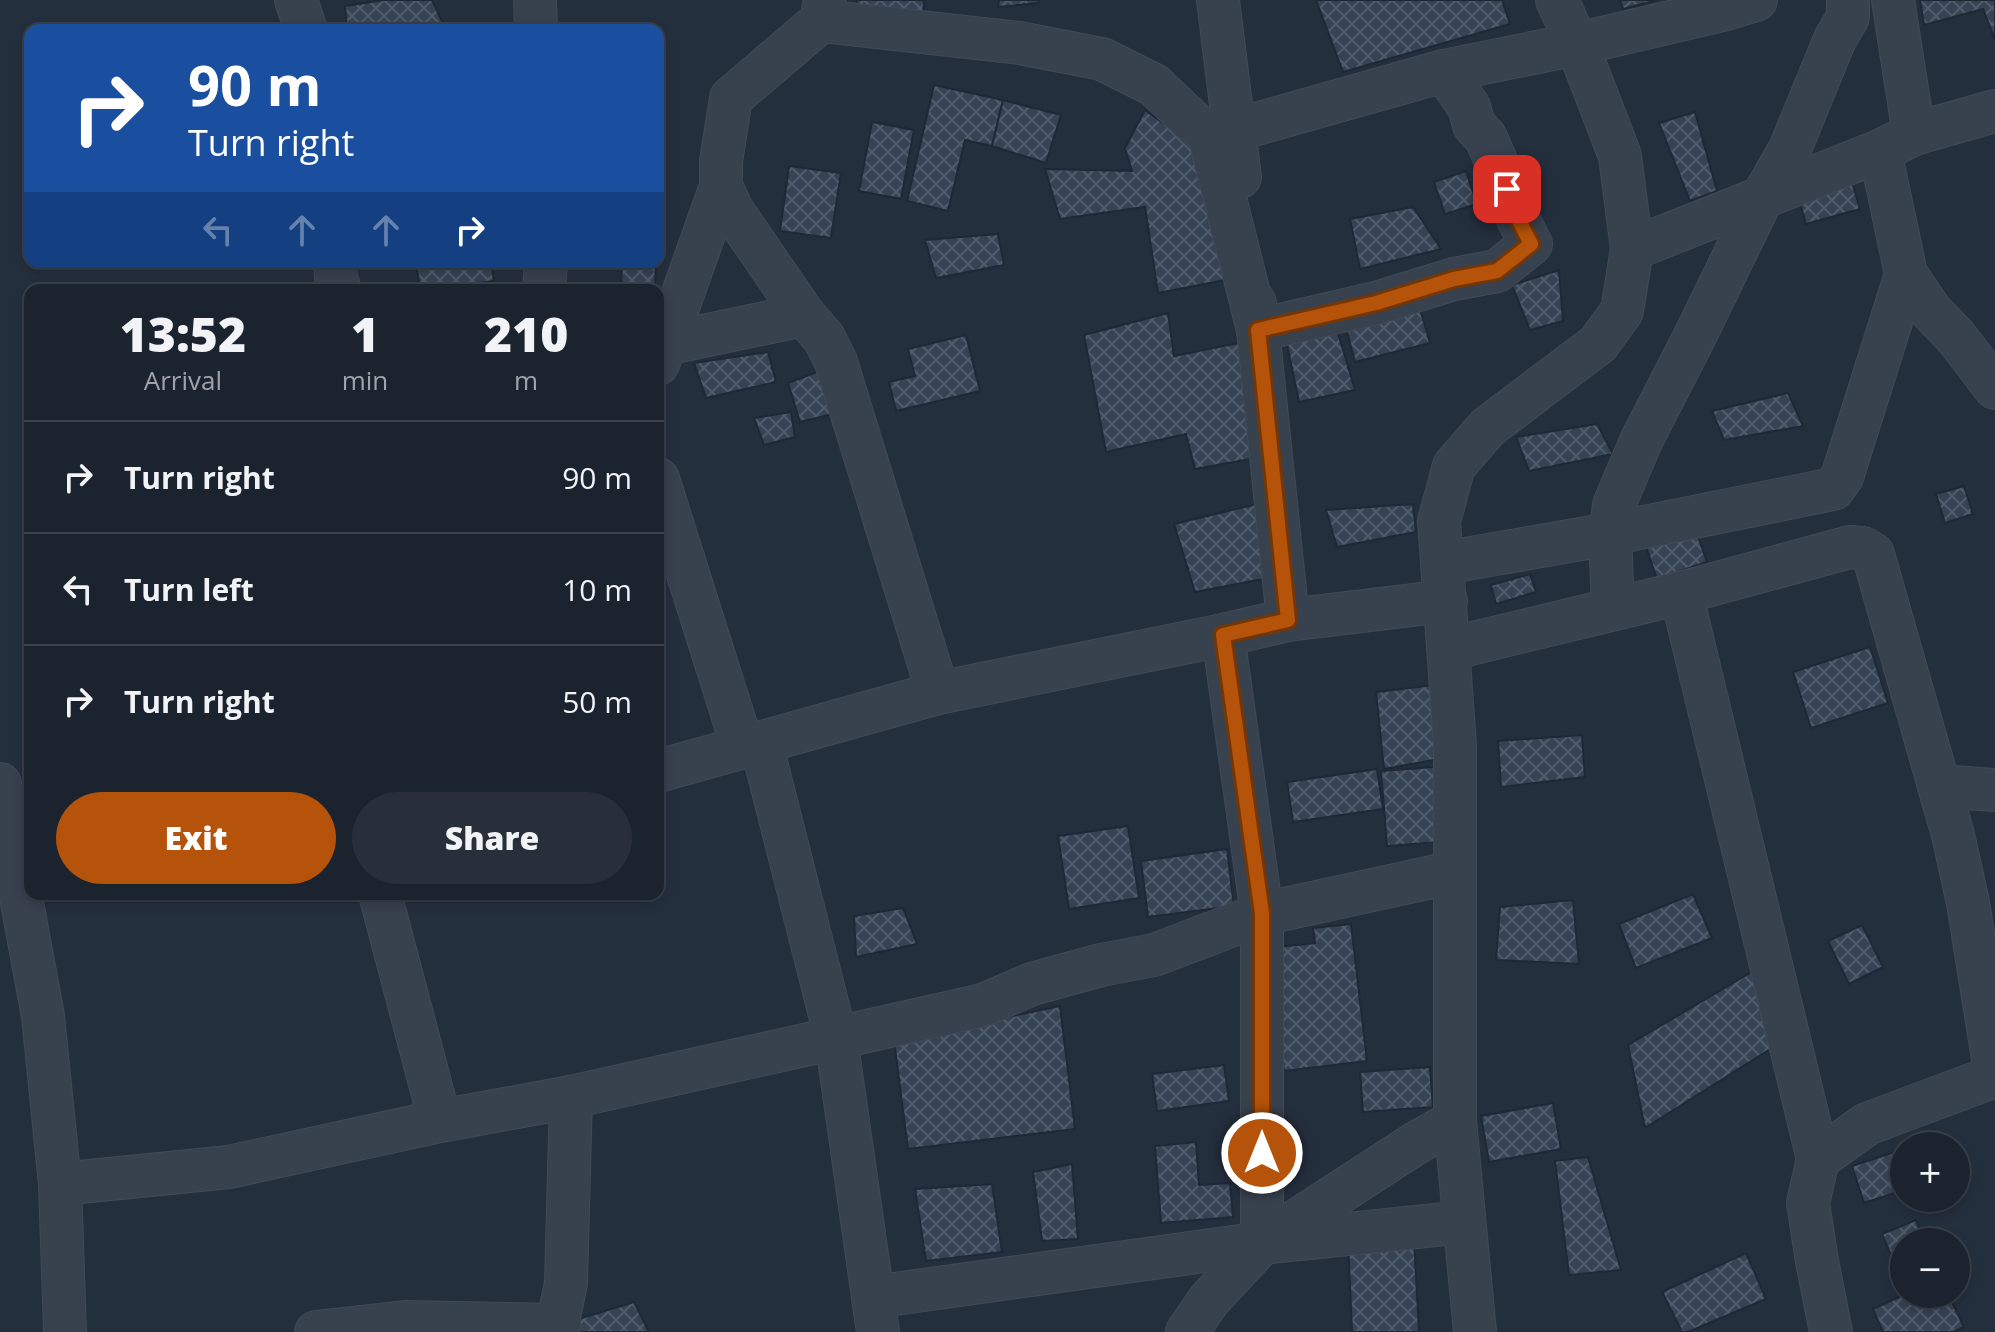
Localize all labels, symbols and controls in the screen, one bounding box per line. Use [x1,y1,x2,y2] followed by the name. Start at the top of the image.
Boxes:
[188,46,322,122] text: 90 m
[56,56,160,160] icon: right
[188,118,354,167] text: Turn right
[1473,155,1541,223] pin
[1485,167,1529,211] icon: arrive
[196,208,240,252] icon: left
[280,208,324,252] icon: ahead
[364,208,408,252] icon: ahead
[448,208,492,252] icon: right
[120,301,246,366] text: 13:52
[351,301,379,366] text: 1
[484,301,568,366] text: 210
[144,362,222,398] text: Arrival
[342,362,388,398] text: min
[514,362,538,398] text: m
[56,455,100,499] icon: right
[124,457,275,498] text: Turn right
[562,457,632,498] text: 90 m
[56,567,100,611] icon: left
[124,569,254,610] text: Turn left
[562,569,632,610] text: 10 m
[56,679,100,723] icon: right
[124,681,275,722] text: Turn right
[562,681,632,722] text: 50 m
[56,792,336,884] button: Exit
[352,792,632,884] button: Share
[1220,1111,1304,1195] position arrow
[1890,1132,1970,1308] map controls
[1890,1132,1970,1212] button: +
[1890,1228,1970,1308] button: −

